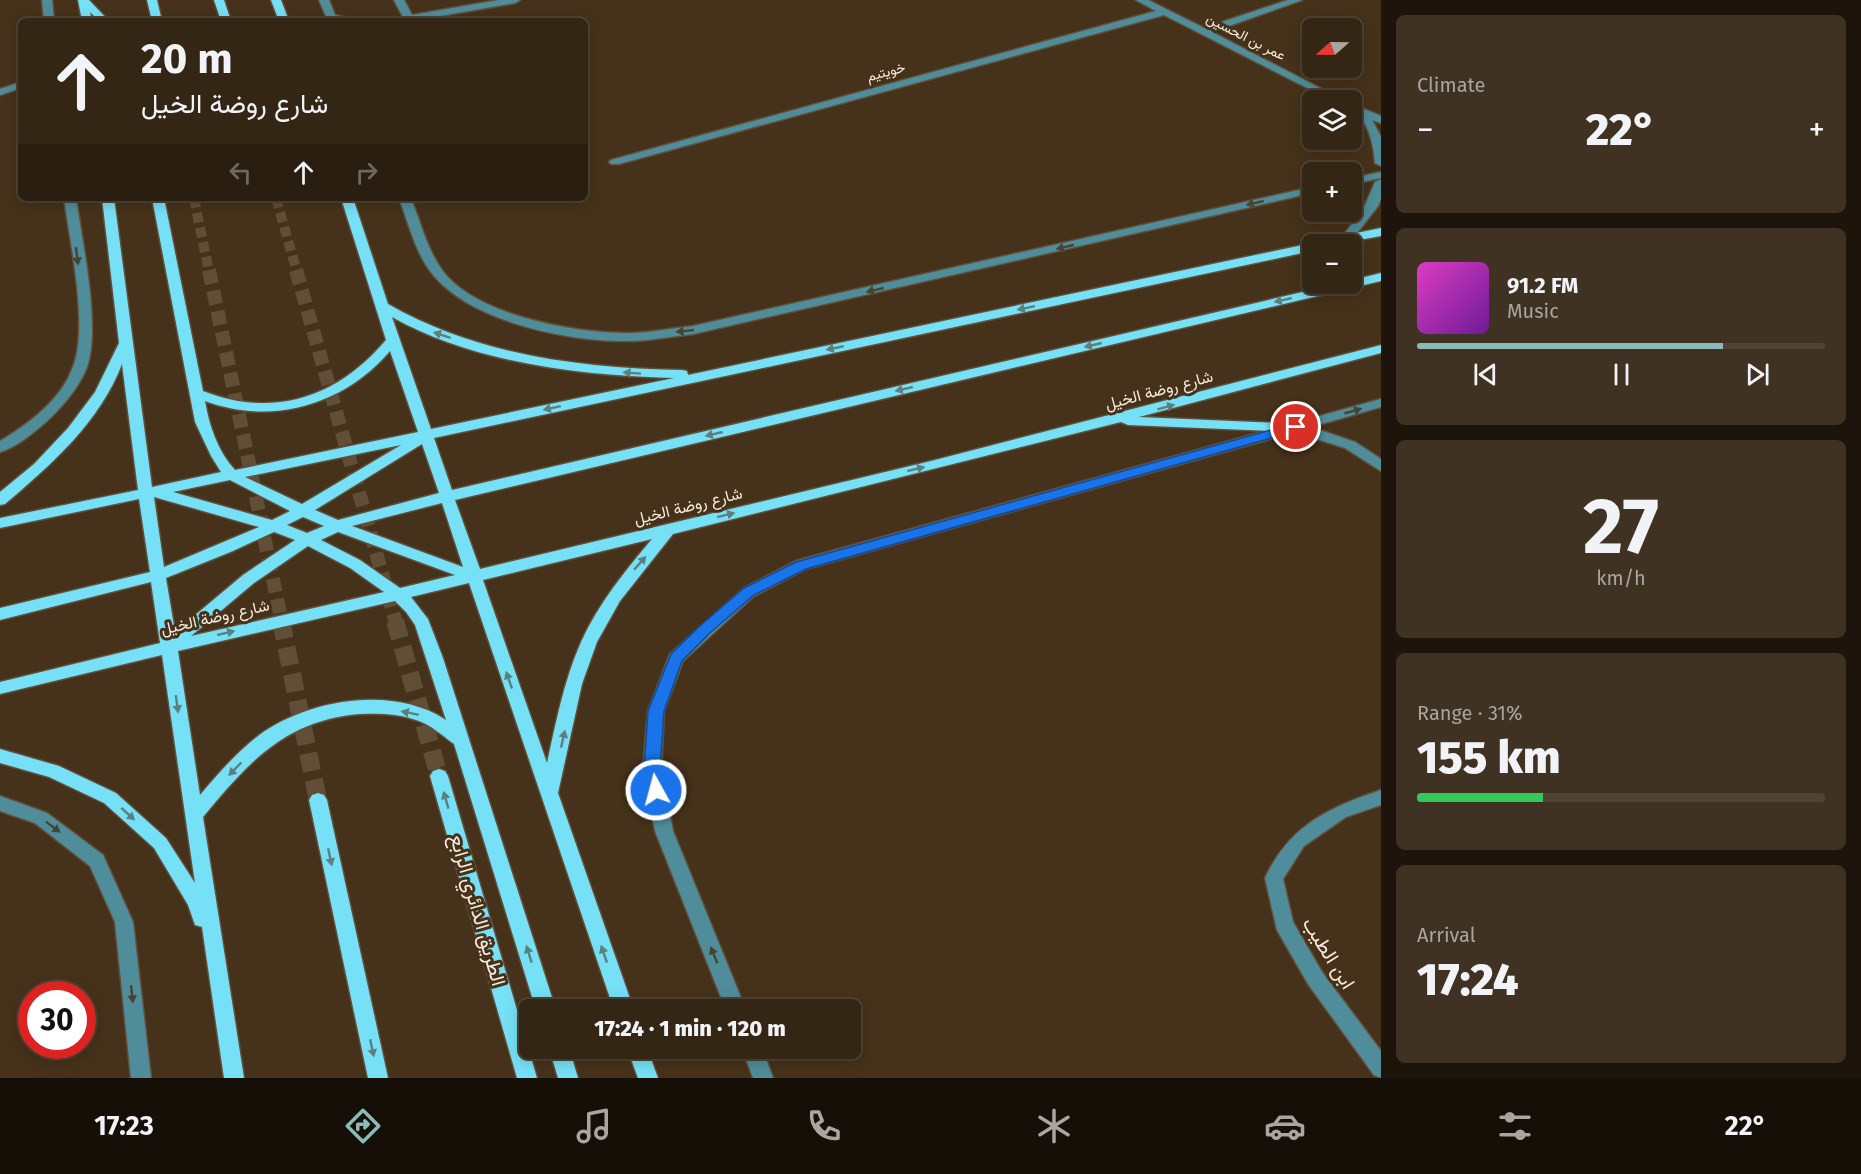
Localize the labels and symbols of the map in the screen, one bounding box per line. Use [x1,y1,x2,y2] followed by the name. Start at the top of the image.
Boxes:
[1204,10,1288,64] street label: عمر بن الحسين
[1302,18,1362,78] north arrow
[865,59,907,85] street label: خويتيم
[1246,199,1265,209] one-way arrow
[1056,242,1075,252] one-way arrow
[72,247,81,266] one-way arrow
[866,286,885,296] one-way arrow
[1273,296,1292,305] one-way arrow
[1016,304,1035,313] one-way arrow
[675,326,694,336] one-way arrow
[433,329,451,339] one-way arrow
[1084,340,1103,350] one-way arrow
[825,344,844,353] one-way arrow
[1103,366,1216,415] street label: شارع روضة الخيل
[623,368,642,378] one-way arrow
[894,385,913,395] one-way arrow
[1157,401,1175,411] one-way arrow
[1270,401,1321,452] pin
[542,404,561,413] one-way arrow
[1344,405,1362,415] one-way arrow
[704,430,723,439] one-way arrow
[906,464,925,473] one-way arrow
[632,483,745,531] street label: شارع روضة الخيل
[717,510,735,520] one-way arrow
[634,555,647,571] one-way arrow
[159,595,272,641] street label: شارع روضة الخيل
[217,628,236,637] one-way arrow
[504,671,514,689] one-way arrow
[173,695,182,714] one-way arrow
[400,708,419,717] one-way arrow
[558,729,568,748] one-way arrow
[624,758,688,822] position arrow
[228,762,242,776] one-way arrow
[441,791,450,809] one-way arrow
[120,807,135,820] one-way arrow
[45,821,61,833] one-way arrow
[440,831,511,990] street label: الطريق الدائري الرابع
[326,848,336,866] one-way arrow
[1298,913,1360,993] street label: ابن الطيب
[524,945,533,963] one-way arrow
[599,945,609,963] one-way arrow
[709,946,718,964] one-way arrow
[18,981,96,1059] speed limit sign: 30
[127,985,137,1004] one-way arrow
[368,1038,377,1057] one-way arrow

